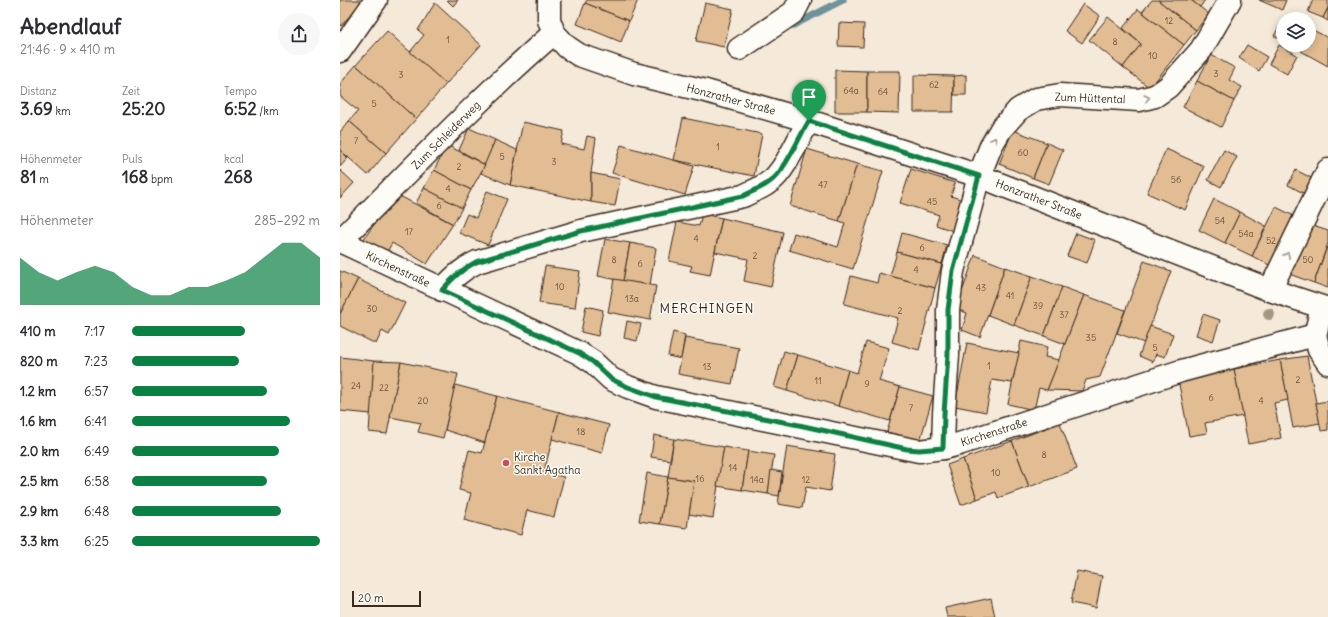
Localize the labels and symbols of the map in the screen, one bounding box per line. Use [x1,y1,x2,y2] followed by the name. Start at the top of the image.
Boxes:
[1165,15,1173,26] house number: 12
[446,34,450,45] house number: 1
[1112,36,1118,47] house number: 8
[1148,50,1158,61] house number: 10
[1213,68,1219,79] house number: 3
[398,69,404,80] house number: 3
[929,79,939,90] house number: 62
[685,80,777,118] street label: Honzrather Straße
[792,80,826,121] pin
[843,85,859,96] house number: 64a
[878,86,888,97] house number: 64
[1054,90,1126,106] street label: Zum Hüttental
[1144,94,1150,102] one-way arrow
[371,98,377,109] house number: 5
[409,98,483,172] street label: Zum Schleiderweg
[354,135,359,146] house number: 7
[990,137,997,144] one-way arrow
[716,141,720,152] house number: 1
[1017,147,1029,158] house number: 60
[499,151,505,162] house number: 5
[551,156,557,167] house number: 3
[457,161,462,172] house number: 2
[1171,174,1181,185] house number: 56
[994,176,1084,222] street label: Honzrather Straße
[818,179,828,190] house number: 47
[445,183,451,194] house number: 4
[927,196,937,207] house number: 45
[436,200,442,211] house number: 6
[1215,215,1225,226] house number: 54
[405,226,414,237] house number: 17
[1238,228,1254,239] house number: 54a
[693,233,699,244] house number: 4
[1266,235,1276,246] house number: 52
[919,242,925,253] house number: 6
[364,248,432,290] street label: Kirchenstraße
[753,250,758,261] house number: 2
[1282,252,1290,259] one-way arrow
[611,254,617,265] house number: 8
[1302,254,1314,265] house number: 50
[637,258,643,269] house number: 6
[913,264,919,275] house number: 4
[555,281,565,292] house number: 10
[976,282,986,293] house number: 43
[1006,290,1014,301] house number: 41
[625,293,639,304] house number: 13a
[660,300,754,317] district label: MERCHINGEN
[1033,300,1043,311] house number: 39
[366,303,378,314] house number: 30
[898,305,903,316] house number: 2
[1059,309,1069,320] house number: 37
[1086,332,1096,343] house number: 35
[1152,342,1158,353] house number: 5
[987,360,991,371] house number: 1
[703,361,711,372] house number: 13
[1296,374,1301,385] house number: 2
[814,375,822,386] house number: 11
[864,378,870,389] house number: 9
[351,380,361,391] house number: 24
[379,382,389,393] house number: 22
[1208,392,1214,403] house number: 6
[418,395,429,406] house number: 20
[1258,395,1264,406] house number: 4
[909,402,914,413] house number: 7
[959,415,1029,449] street label: Kirchenstraße
[577,426,585,437] house number: 18
[1041,449,1047,460] house number: 8
[514,450,581,477] place label: Kirche Sankt Agatha
[501,458,511,468] marker: Kirche Sankt Agatha
[729,462,737,473] house number: 14
[991,467,1001,478] house number: 10
[696,473,704,484] house number: 16
[750,474,764,485] house number: 14a
[802,474,810,485] house number: 12
[352,589,421,608] scale bar

